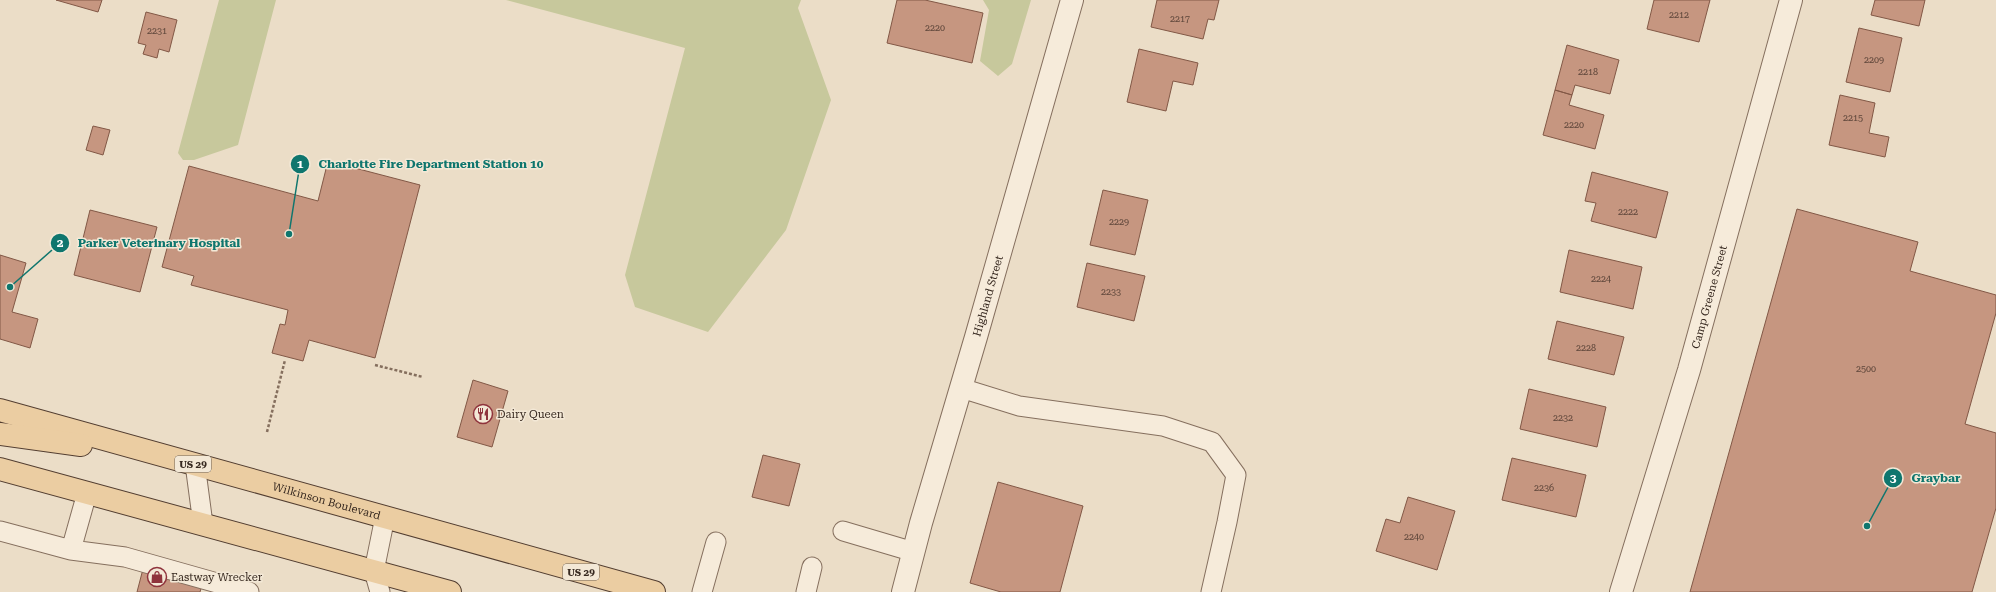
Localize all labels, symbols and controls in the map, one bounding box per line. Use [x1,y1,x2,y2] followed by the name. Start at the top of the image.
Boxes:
[1669,10,1689,20] house number: 2212
[1170,14,1190,24] house number: 2217
[925,23,945,33] house number: 2220
[147,26,167,36] house number: 2231
[1864,55,1884,65] house number: 2209
[1578,67,1598,77] house number: 2218
[1843,113,1863,123] house number: 2215
[1564,120,1584,130] house number: 2220
[290,152,551,176] callout: Charlotte Fire Department Station 10
[297,157,304,171] text: 1
[319,157,544,171] text: Charlotte Fire Department Station 10
[1618,207,1638,217] house number: 2222
[1109,217,1129,227] house number: 2229
[50,231,249,255] callout: Parker Veterinary Hospital
[57,236,64,250] text: 2
[78,236,240,250] text: Parker Veterinary Hospital
[1689,244,1730,350] street label: Camp Greene Street
[970,254,1005,338] street label: Highland Street
[1591,274,1611,284] house number: 2224
[1101,287,1121,297] house number: 2233
[1576,343,1596,353] house number: 2228
[1856,364,1876,374] house number: 2500
[472,403,494,425] restaurant icon: Dairy Queen
[497,408,564,421] place label: Dairy Queen
[1553,413,1573,423] house number: 2232
[175,456,211,472] road number: US 29
[1883,466,1969,490] callout: Graybar
[1890,471,1897,485] text: 3
[1911,471,1961,485] text: Graybar
[271,480,382,522] street label: Wilkinson Boulevard
[1534,483,1554,493] house number: 2236
[1404,532,1424,542] house number: 2240
[563,564,599,580] road number: US 29
[146,566,168,588] shop icon: Eastway Wrecker
[171,571,263,584] place label: Eastway Wrecker

